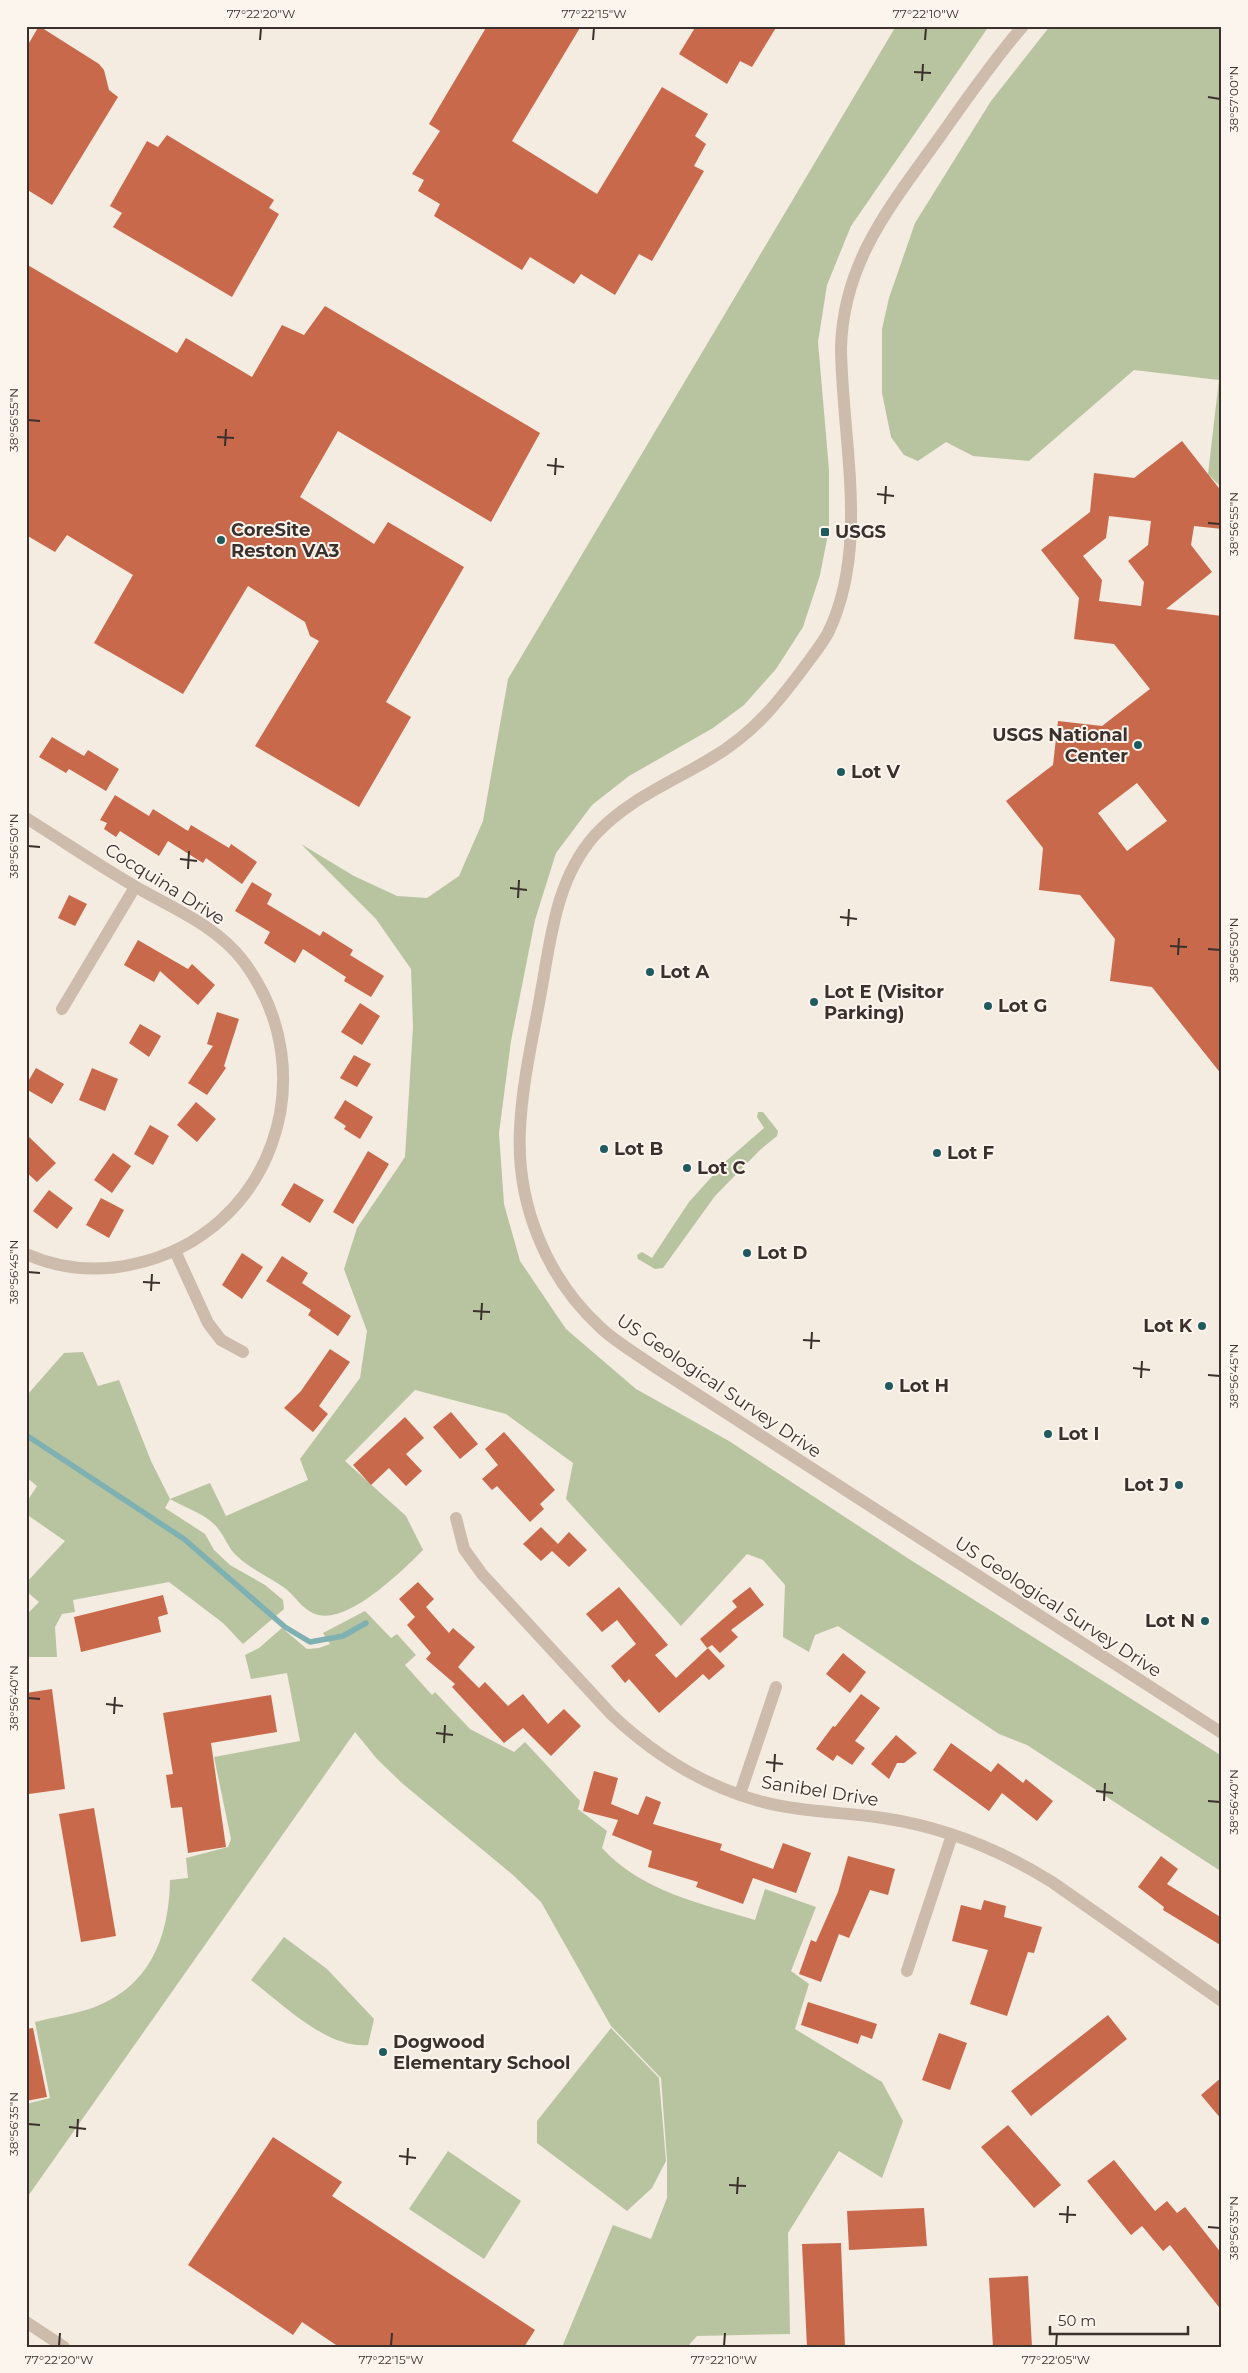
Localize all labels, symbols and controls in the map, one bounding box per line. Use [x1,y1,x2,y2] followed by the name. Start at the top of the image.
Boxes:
[227,6,295,21] text: 77°22'20"W
[561,6,627,21] text: 77°22'15"W
[893,6,959,21] text: 77°22'10"W
[1226,66,1241,132] text: 38°57'00"N
[6,388,21,452] text: 38°56'55"N
[1226,492,1241,556] text: 38°56'55"N
[231,519,340,562] place label: CoreSite Reston VA3
[835,521,886,543] place label: USGS
[819,526,831,538] marker: USGS
[215,534,227,546] marker: CoreSite Reston VA3
[992,724,1128,767] place label: USGS National Center
[1132,739,1144,751] marker: USGS National Center
[851,761,901,783] place label: Lot V
[835,766,847,778] marker: Lot V
[6,813,21,879] text: 38°56'50"N
[101,838,229,930] street label: Cocquina Drive
[1226,917,1241,983] text: 38°56'50"N
[660,961,710,983] place label: Lot A
[644,966,656,978] marker: Lot A
[824,981,944,1024] place label: Lot E (Visitor Parking)
[998,995,1047,1017] place label: Lot G
[808,996,820,1008] marker: Lot E (Visitor Parking)
[982,1000,994,1012] marker: Lot G
[614,1138,664,1160] place label: Lot B
[947,1142,995,1164] place label: Lot F
[598,1143,610,1155] marker: Lot B
[931,1147,943,1159] marker: Lot F
[697,1157,746,1179] place label: Lot C
[681,1162,693,1174] marker: Lot C
[6,1240,21,1304] text: 38°56'45"N
[757,1242,808,1264] place label: Lot D
[741,1247,753,1259] marker: Lot D
[612,1309,826,1463] street label: US Geological Survey Drive
[1143,1315,1193,1337] place label: Lot K
[1196,1320,1208,1332] marker: Lot K
[1226,1344,1241,1408] text: 38°56'45"N
[899,1375,949,1397] place label: Lot H
[883,1380,895,1392] marker: Lot H
[1058,1423,1099,1445] place label: Lot I
[1042,1428,1054,1440] marker: Lot I
[1124,1474,1169,1496] place label: Lot J
[1173,1479,1185,1491] marker: Lot J
[950,1532,1166,1682] street label: US Geological Survey Drive
[1145,1610,1195,1632] place label: Lot N
[1199,1615,1211,1627] marker: Lot N
[6,1665,21,1731] text: 38°56'40"N
[1226,1769,1241,1835] text: 38°56'40"N
[760,1771,880,1811] street label: Sanibel Drive
[393,2031,570,2074] place label: Dogwood Elementary School
[377,2046,389,2058] marker: Dogwood Elementary School
[6,2092,21,2156] text: 38°56'35"N
[1226,2196,1241,2260] text: 38°56'35"N
[1050,2303,1188,2335] scale bar
[1058,2311,1096,2330] text: 50 m
[25,2352,93,2367] text: 77°22'20"W
[358,2352,424,2367] text: 77°22'15"W
[691,2352,757,2367] text: 77°22'10"W
[1022,2352,1090,2367] text: 77°22'05"W

